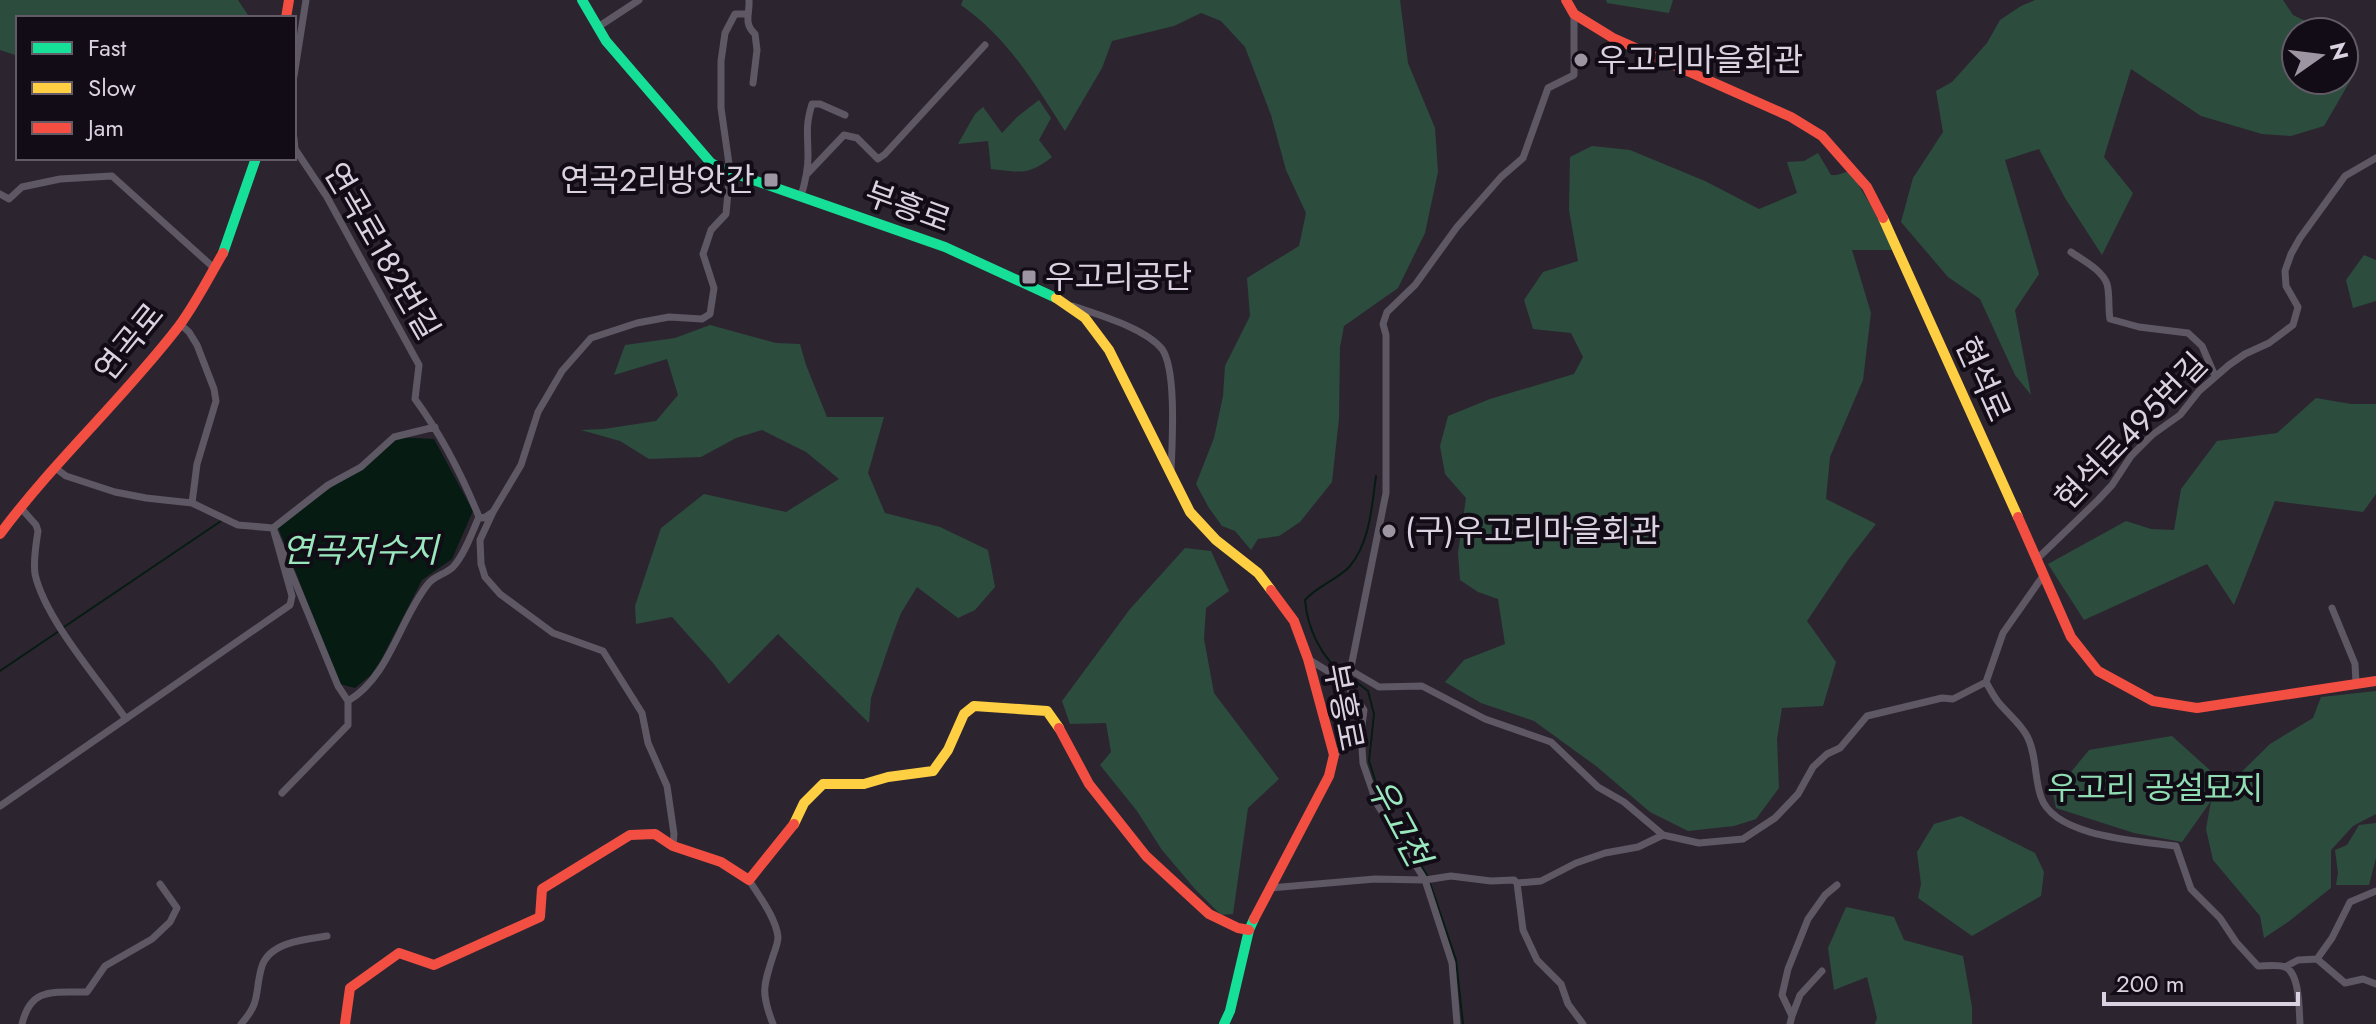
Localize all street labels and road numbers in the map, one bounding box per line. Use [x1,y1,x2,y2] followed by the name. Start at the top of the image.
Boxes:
[313,154,451,348] street label: 연곡로182번길
[859,170,957,244] street label: 부흥로
[83,293,175,391] street label: 연곡로
[1944,329,2022,429] street label: 현석로
[2044,342,2218,520] street label: 현석로495번길
[1313,659,1375,755] street label: 부흥로

